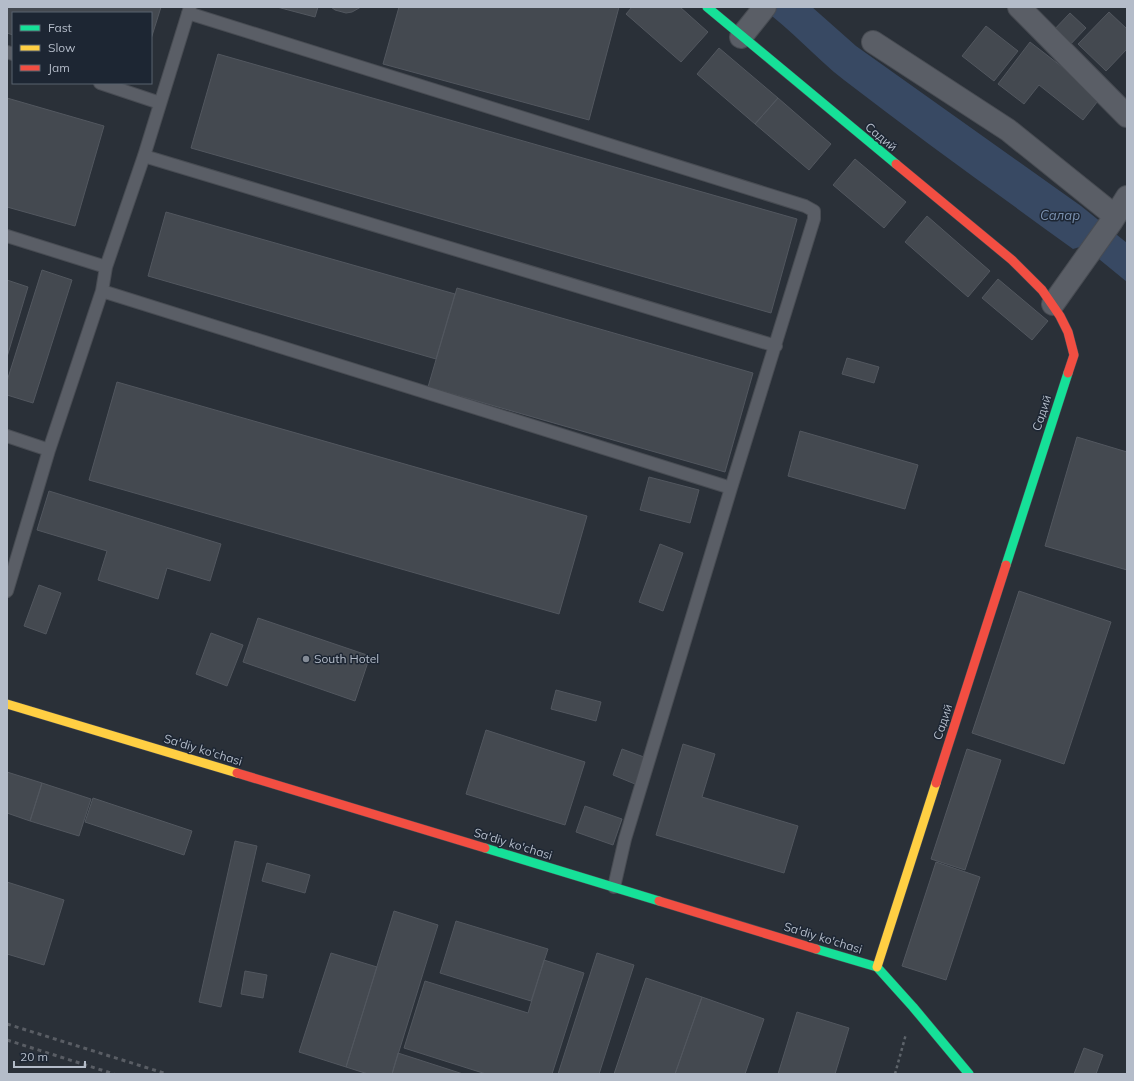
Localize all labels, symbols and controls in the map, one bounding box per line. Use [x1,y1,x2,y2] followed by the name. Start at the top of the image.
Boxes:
[12,12,152,84] legend
[48,20,72,35] text: Fast
[48,40,76,55] text: Slow
[48,60,70,75] text: Jam
[862,119,900,154] street label: Садий
[1040,207,1080,223] water label: Салар
[1029,393,1054,433] street label: Садий
[314,651,379,666] place label: South Hotel
[301,654,311,664] marker: South Hotel
[930,702,955,742] street label: Садий
[162,730,244,769] street label: Sa'diy ko'chasi
[472,824,554,863] street label: Sa'diy ko'chasi
[782,918,864,957] street label: Sa'diy ko'chasi
[14,1043,85,1069] scale bar
[20,1049,48,1064] text: 20 m

